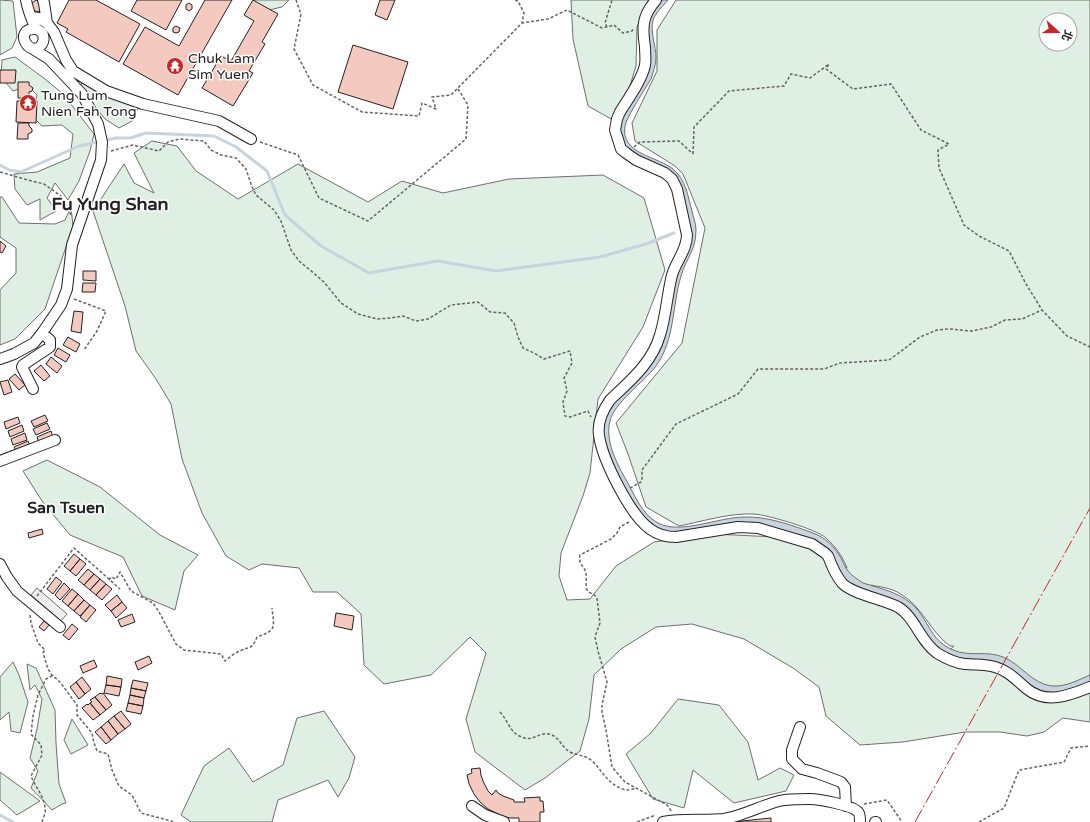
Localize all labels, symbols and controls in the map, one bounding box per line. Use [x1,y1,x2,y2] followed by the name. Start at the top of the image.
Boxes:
[1038,12,1078,52] north arrow
[1059,28,1075,43] text: 北
[188,50,255,83] place label: Chuk Lam Sim Yuen
[165,56,185,76] temple icon: Chuk Lam Sim Yuen
[41,87,137,120] place label: Tung Lum Nien Fah Tong
[18,93,38,113] temple icon: Tung Lum Nien Fah Tong
[51,193,169,215] district label: Fu Yung Shan
[27,498,105,518] district label: San Tsuen

